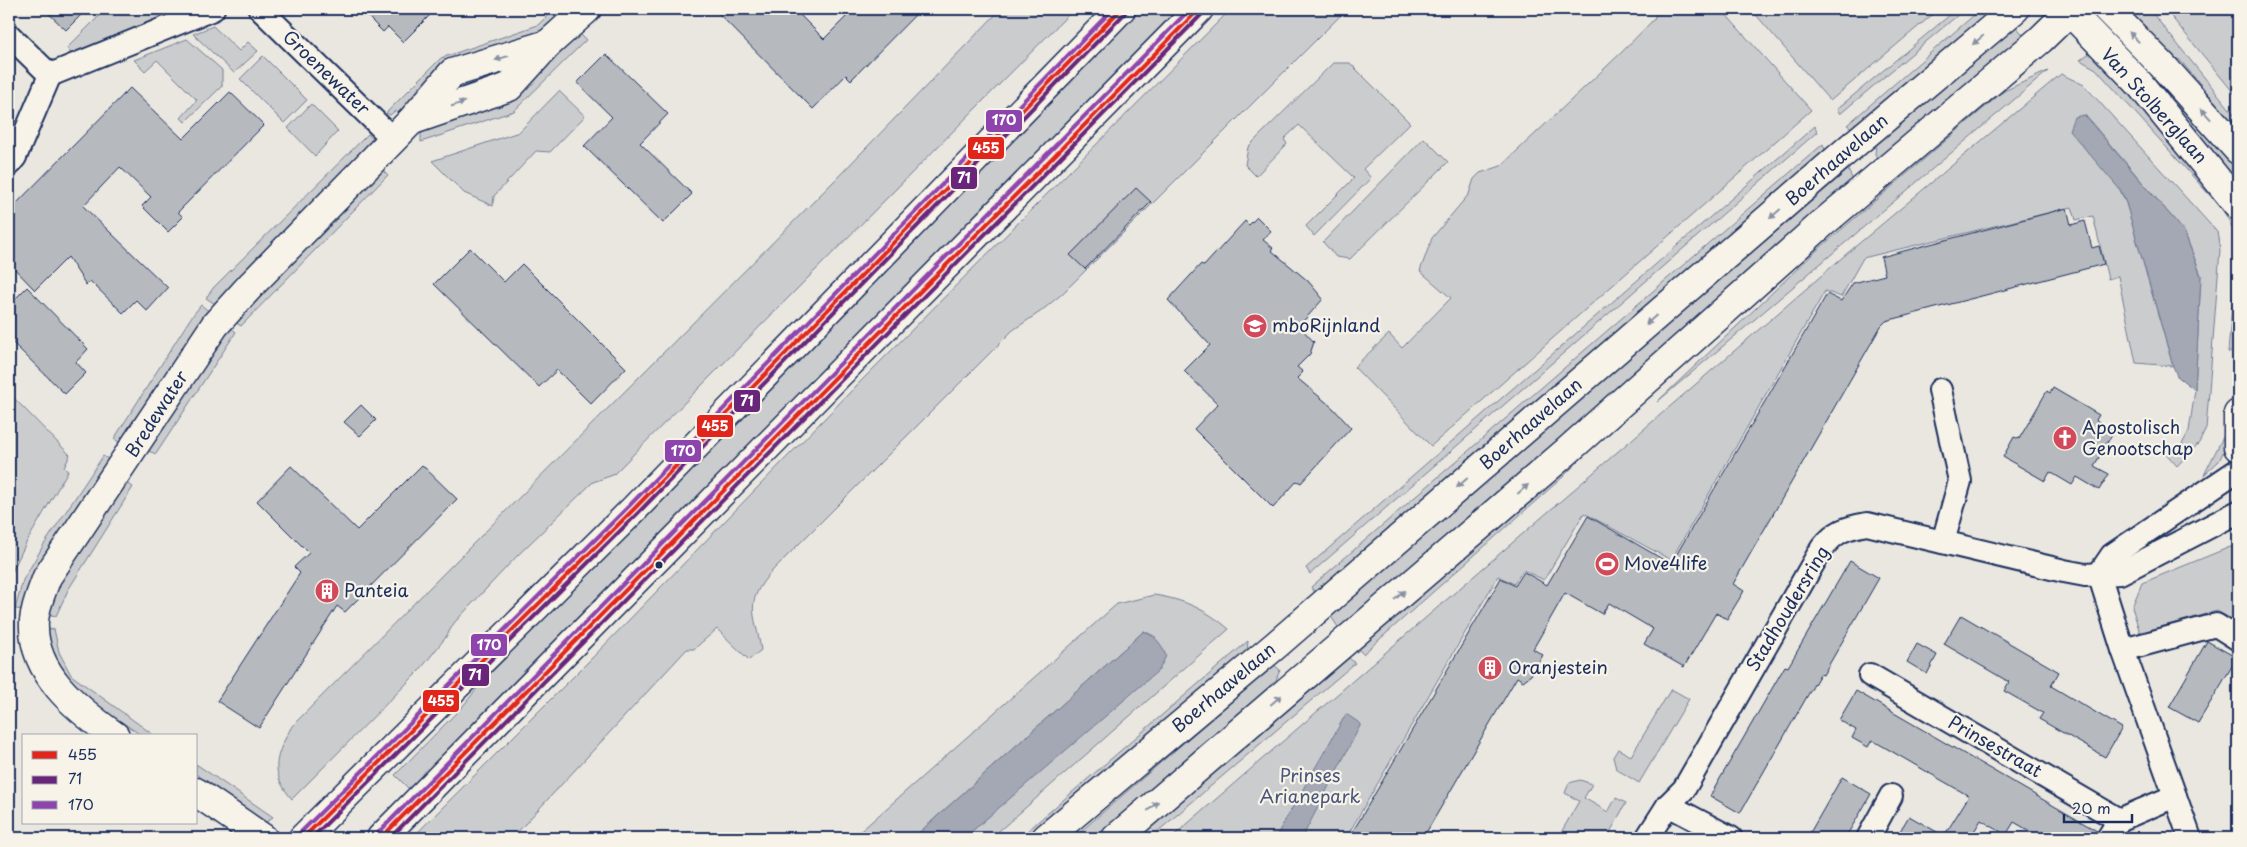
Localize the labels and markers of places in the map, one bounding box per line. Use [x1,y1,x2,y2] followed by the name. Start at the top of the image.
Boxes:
[1272,311,1380,338] place label: mboRijnland
[1242,313,1268,339] school or university icon: mboRijnland
[2082,413,2193,461] place label: Apostolisch Genootschap
[2052,425,2078,451] church icon: Apostolisch Genootschap
[1624,549,1707,576] place label: Move4life
[1594,551,1620,577] sports icon: Move4life
[654,560,664,570] unlabelled marker
[344,576,409,603] place label: Panteia
[314,578,340,604] building icon: Panteia
[1508,653,1608,680] place label: Oranjestein
[1477,655,1503,681] building icon: Oranjestein

